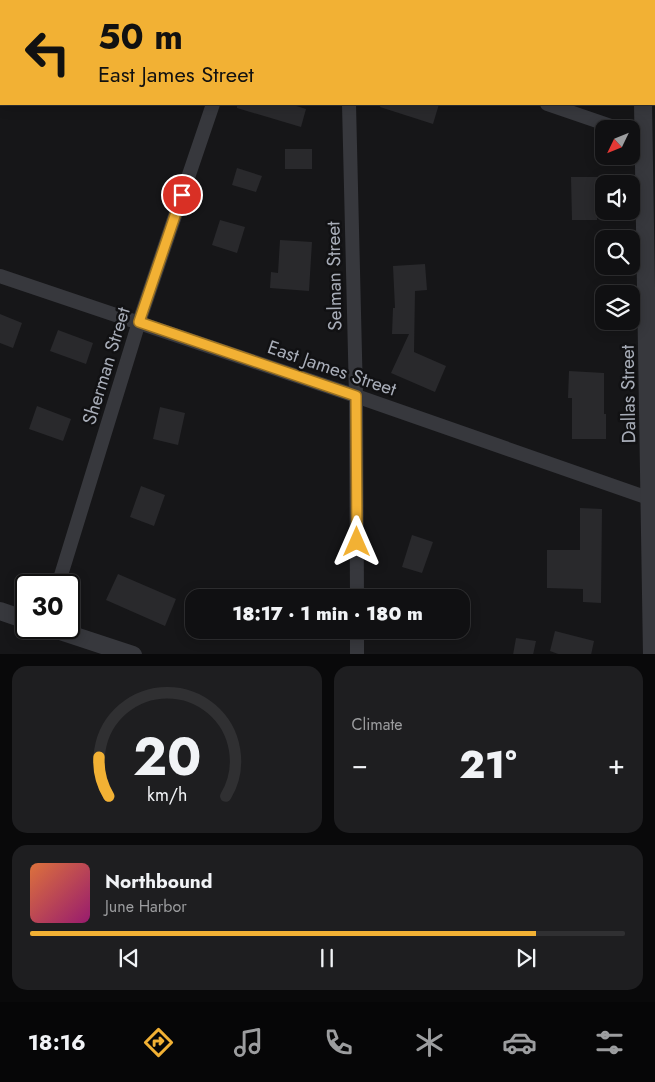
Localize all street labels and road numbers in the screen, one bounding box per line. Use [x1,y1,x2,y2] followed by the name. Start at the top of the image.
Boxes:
[320,221,348,331] street label: Selman Street
[75,303,137,428] street label: Sherman Street
[264,333,400,403] street label: East James Street
[614,344,642,444] street label: Dallas Street

